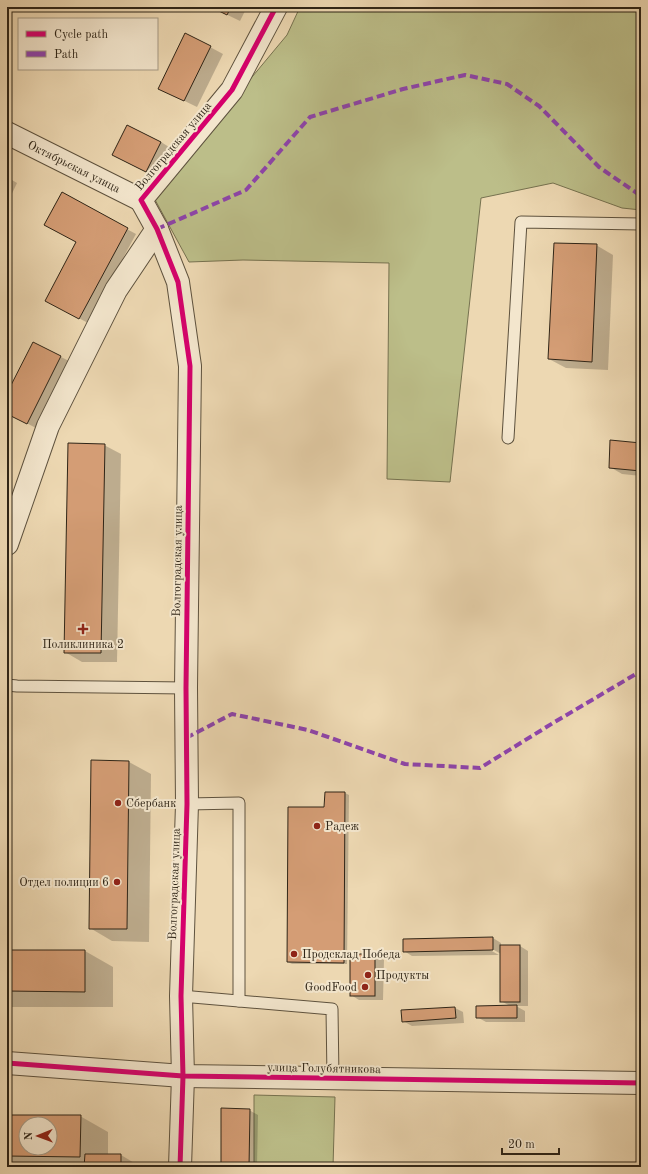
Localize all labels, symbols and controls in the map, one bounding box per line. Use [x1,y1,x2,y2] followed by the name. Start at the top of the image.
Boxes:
[18,18,158,70] legend
[54,29,109,41] text: Cycle path
[54,49,79,61] text: Path
[133,100,214,193] street label: Волгоградская улица
[25,139,122,196] street label: Октябрьская улица
[171,505,185,617] street label: Волгоградская улица
[77,623,89,635] marker: Поликлиника 2
[42,639,124,651] place label: Поликлиника 2
[113,798,123,808] marker: Сбербанк
[126,798,176,810] place label: Сбербанк
[312,821,322,831] marker: Радеж
[325,821,359,833] place label: Радеж
[167,828,183,940] street label: Волгоградская улица
[19,877,109,889] place label: Отдел полиции 6
[112,877,122,887] marker: Отдел полиции 6
[289,949,299,959] marker: Продсклад Победа
[302,949,400,961] place label: Продсклад Победа
[363,970,373,980] marker: Продукты
[376,970,429,982] place label: Продукты
[305,982,357,994] place label: GoodFood
[360,982,370,992] marker: GoodFood
[267,1062,381,1076] street label: улица Голубятникова
[18,1116,58,1156] north arrow
[502,1130,559,1156] scale bar
[24,1131,35,1140] text: N
[508,1139,535,1151] text: 20 m

